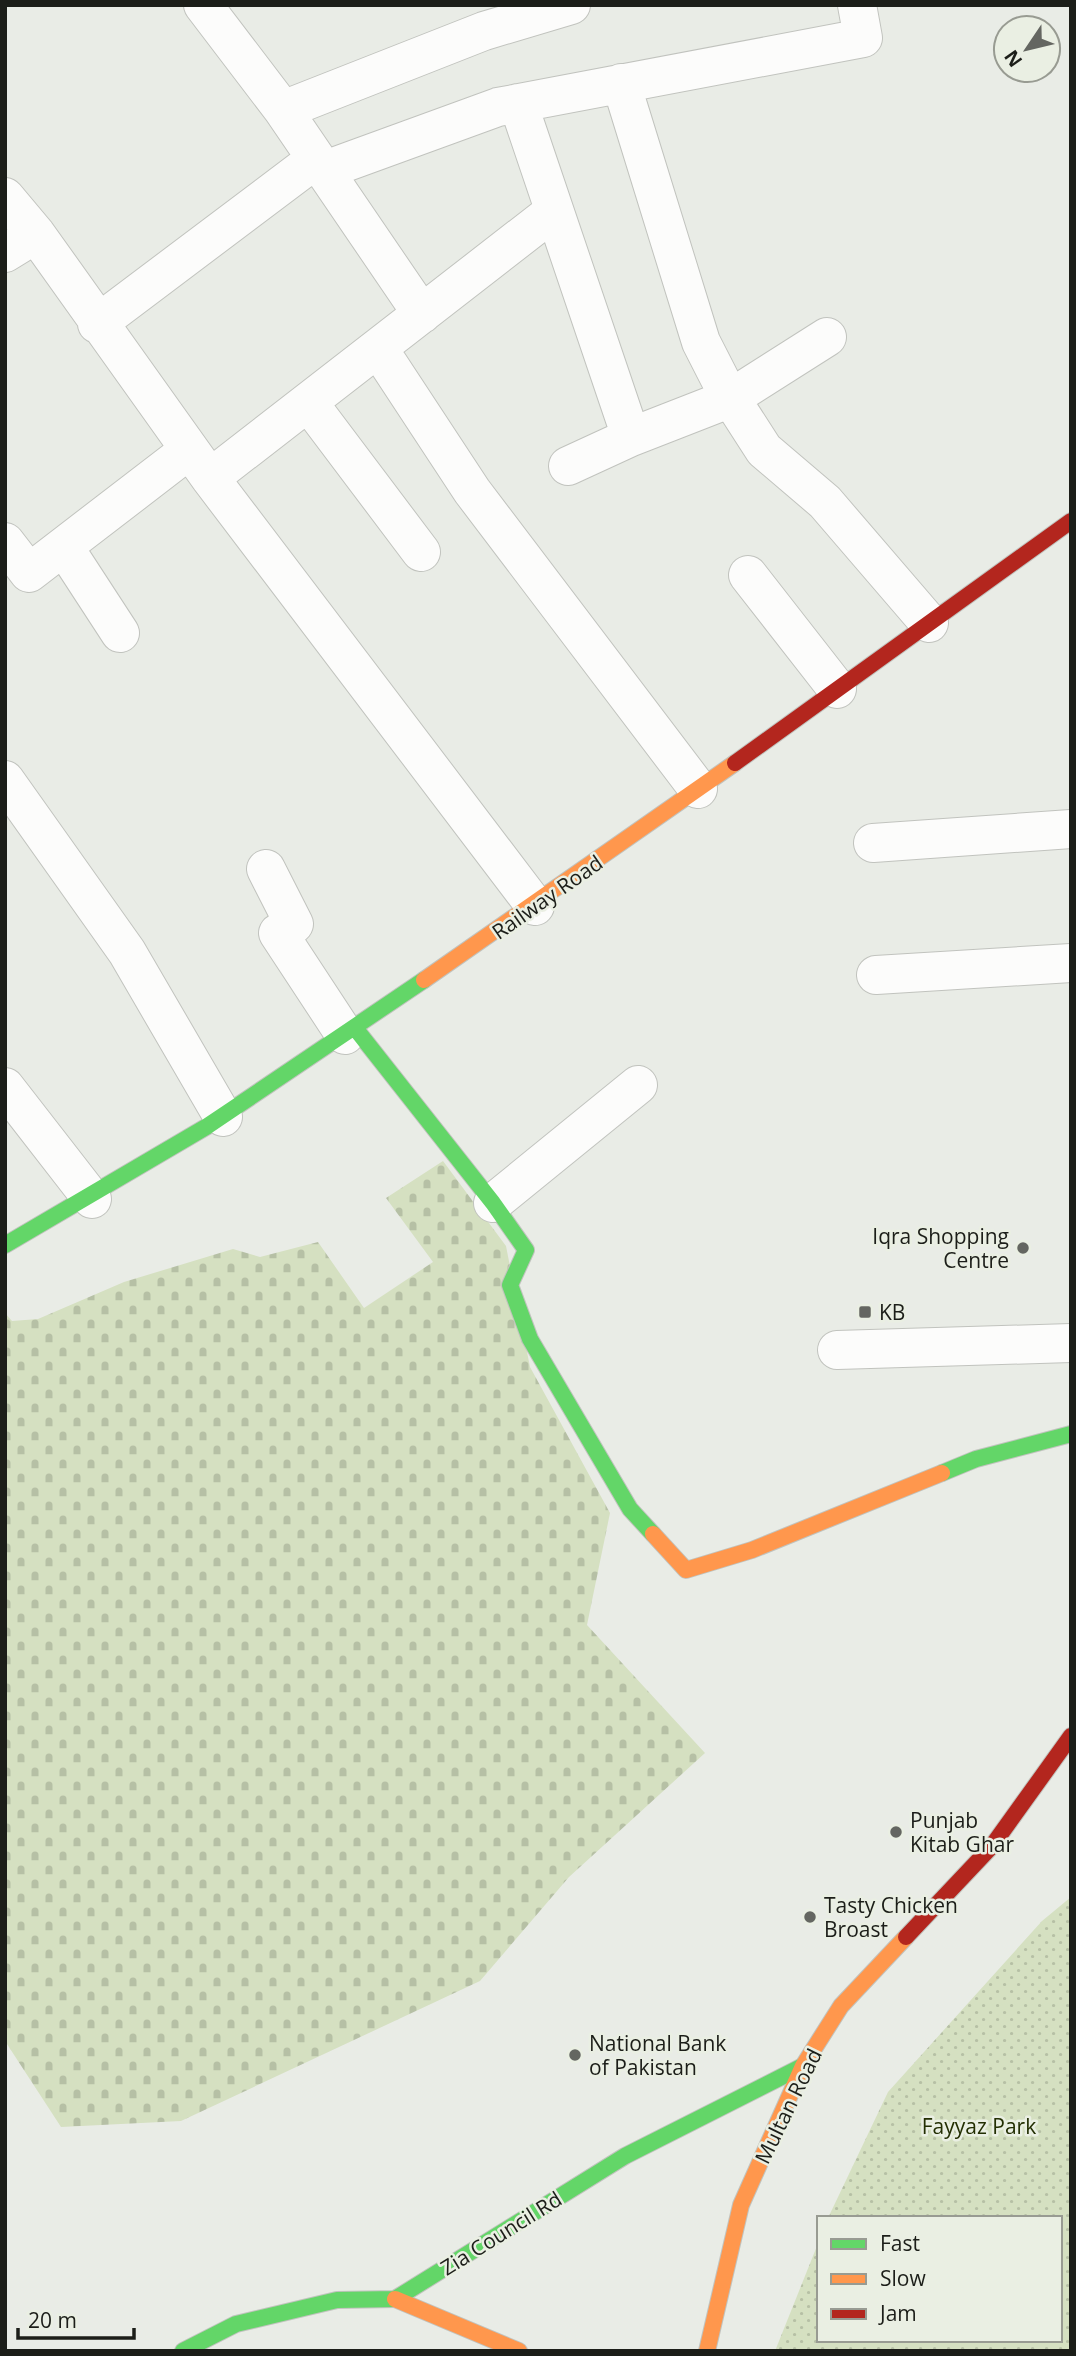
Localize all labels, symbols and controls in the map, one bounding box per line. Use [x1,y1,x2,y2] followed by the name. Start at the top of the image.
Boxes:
[992,14,1062,84] north arrow
[998,45,1028,73] text: N
[486,848,608,946] street label: Railway Road
[872,1222,1009,1274] place label: Iqra Shopping Centre
[1015,1240,1031,1256] marker: Iqra Shopping Centre
[879,1298,905,1326] place label: KB
[857,1304,873,1320] marker: KB
[910,1806,1014,1858] place label: Punjab Kitab Ghar
[888,1824,904,1840] marker: Punjab Kitab Ghar
[824,1891,958,1943] place label: Tasty Chicken Broast
[802,1909,818,1925] marker: Tasty Chicken Broast
[589,2029,726,2081] place label: National Bank of Pakistan
[748,2044,828,2168] street label: Multan Road
[567,2047,583,2063] marker: National Bank of Pakistan
[922,2112,1036,2140] park label: Fayyaz Park
[435,2185,567,2281] street label: Zia Council Rd
[817,2216,1062,2342] legend
[880,2229,920,2257] text: Fast
[880,2264,926,2292] text: Slow
[18,2296,133,2340] scale bar
[878,2299,917,2327] text: Jam
[28,2306,77,2334] text: 20 m

